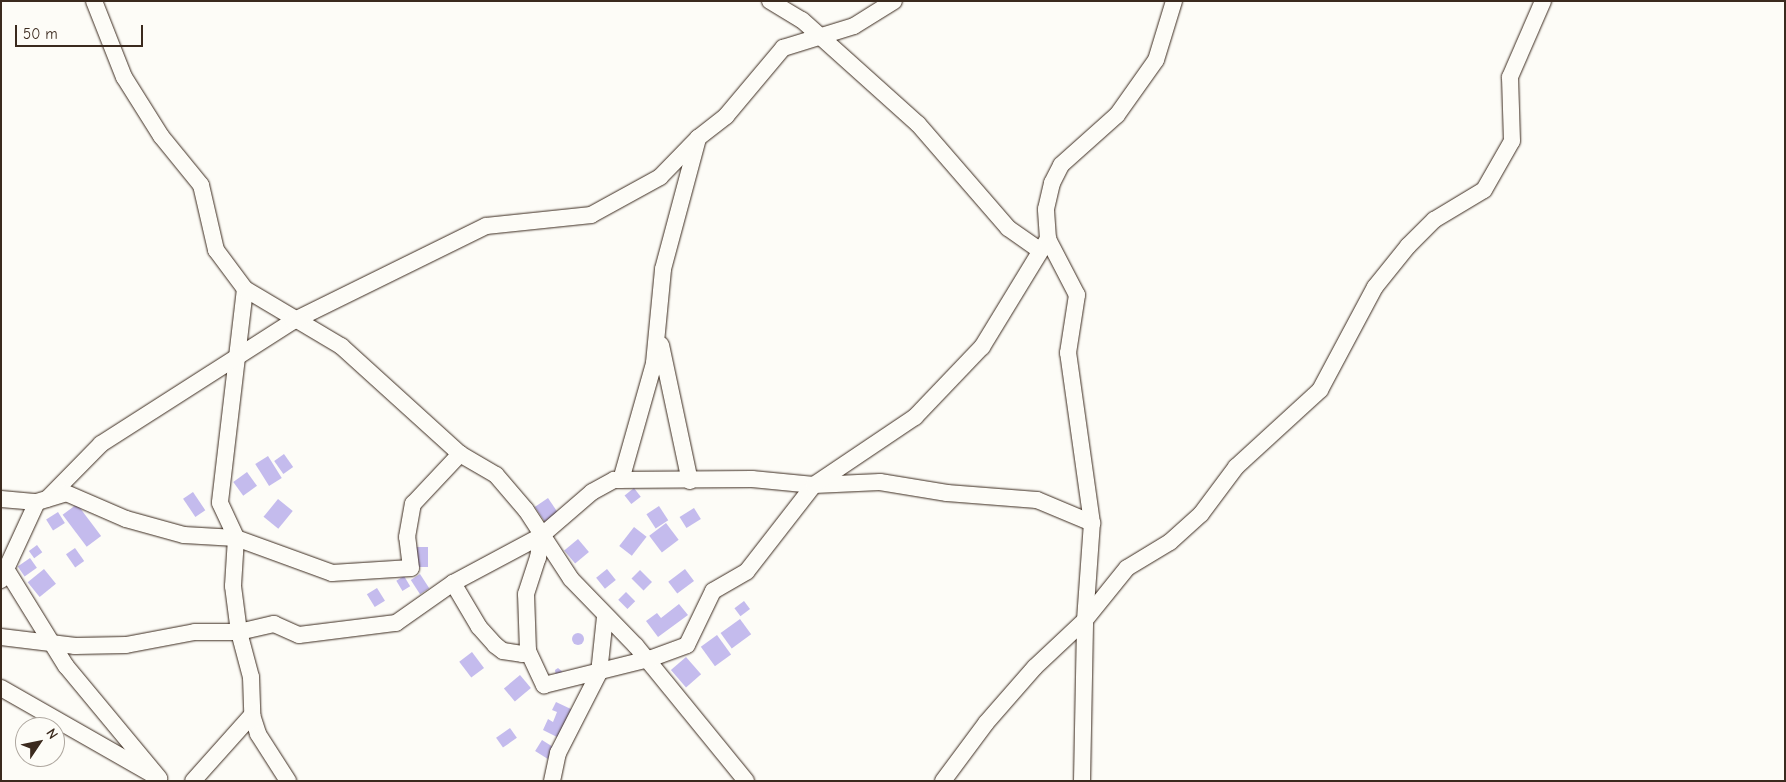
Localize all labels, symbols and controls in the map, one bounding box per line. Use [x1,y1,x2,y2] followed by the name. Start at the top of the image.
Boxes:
[18,15,145,47] scale bar
[23,25,58,43] text: 50 m
[15,717,65,767] north arrow
[42,725,62,742] text: N

